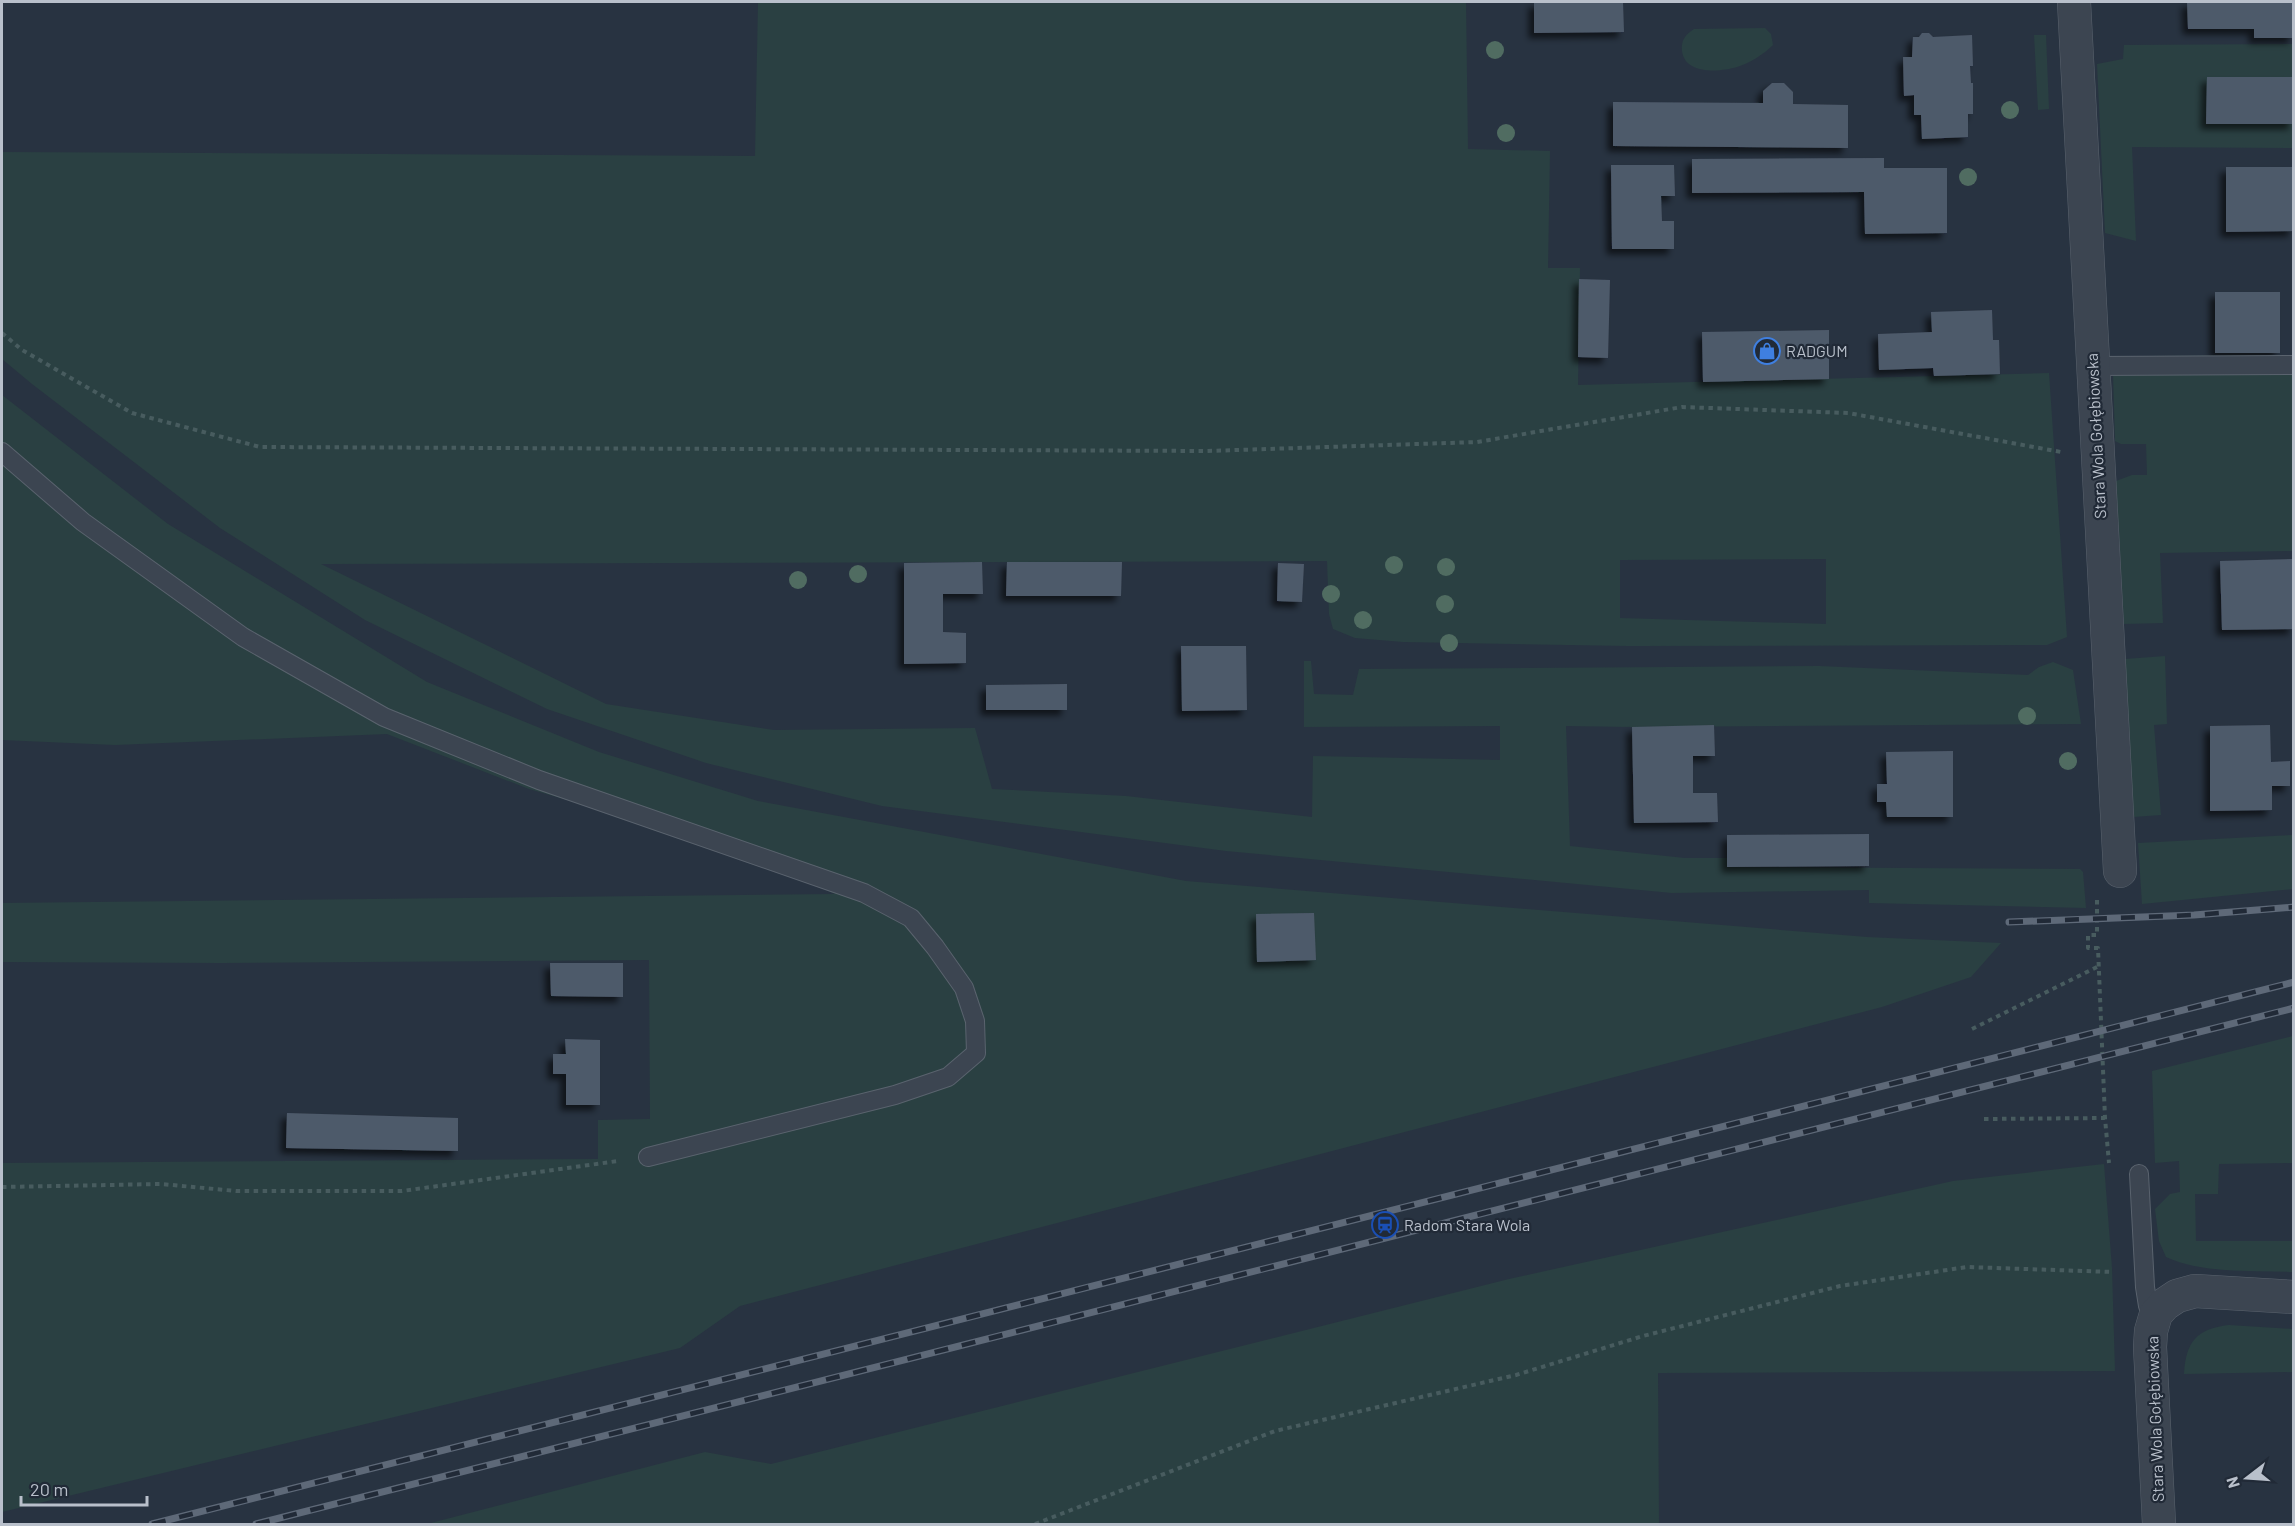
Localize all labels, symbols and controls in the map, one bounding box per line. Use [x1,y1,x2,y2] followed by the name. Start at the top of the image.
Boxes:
[1752,336,1782,366] shop icon: RADGUM
[1786,341,1848,360] place label: RADGUM
[2082,353,2109,519] street label: Stara Wola Gołębiowska
[1370,1210,1400,1240] station icon: Radom Stara Wola
[1404,1215,1530,1234] place label: Radom Stara Wola
[2142,1336,2167,1502] street label: Stara Wola Gołębiowska
[2217,1448,2277,1508] north arrow
[21,1469,147,1507] scale bar
[2222,1475,2243,1490] text: N
[30,1478,68,1500] text: 20 m

